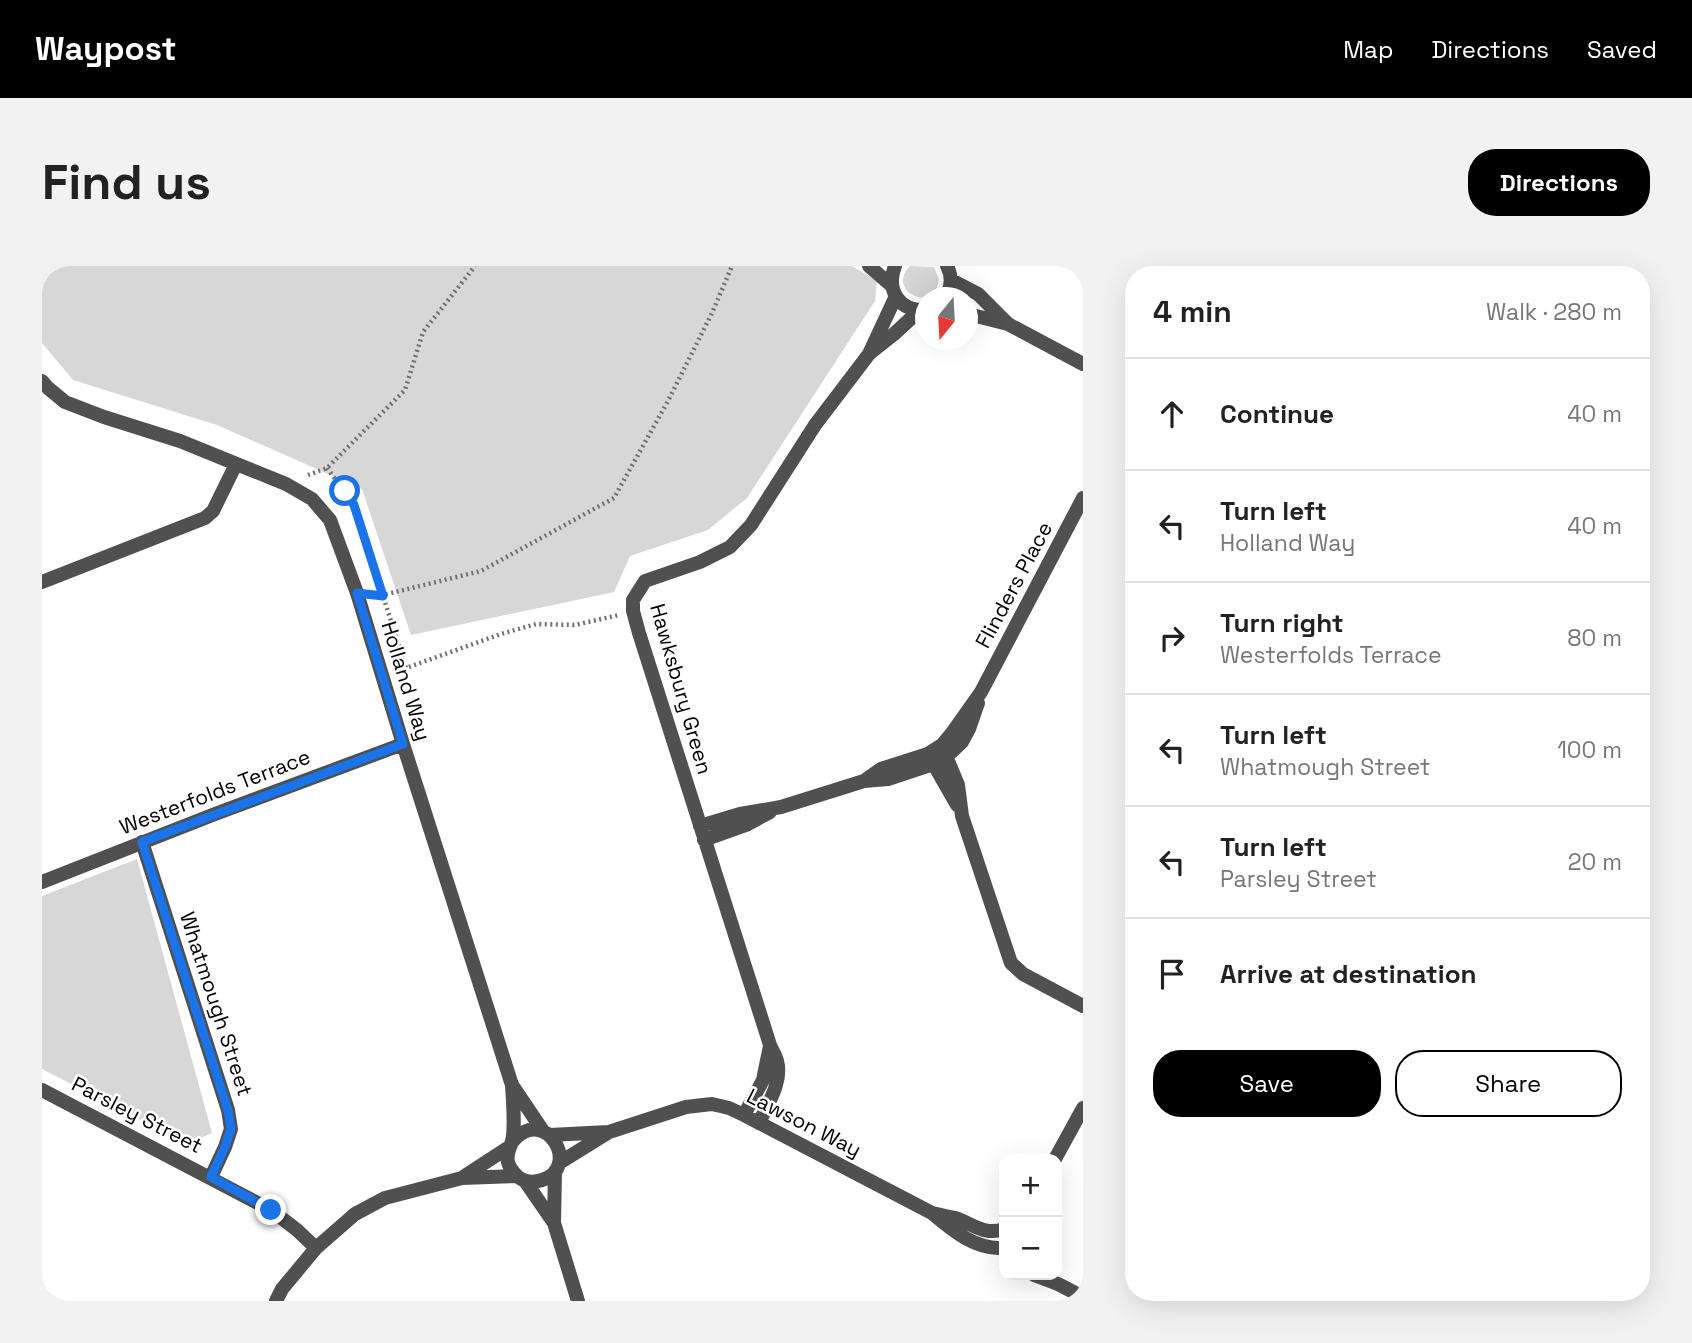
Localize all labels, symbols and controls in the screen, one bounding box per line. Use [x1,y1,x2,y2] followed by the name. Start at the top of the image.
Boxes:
[35,28,177,70] text: Waypost
[1343,34,1393,65] text: Map
[1431,34,1549,65] text: Directions
[1587,34,1657,65] text: Saved
[1468,149,1650,216] button: Directions
[42,151,211,213] text: Find us
[915,287,978,350] north arrow
[1153,292,1232,331] text: 4 min
[1486,297,1622,327] text: Walk · 280 m
[1153,395,1191,433] icon: ahead
[1220,397,1334,431] text: Continue
[1567,399,1622,429] text: 40 m
[329,475,360,506] route start
[1220,494,1327,528] text: Turn left
[1153,507,1191,545] icon: left
[1567,511,1622,541] text: 40 m
[969,517,1058,653] street label: Flinders Place
[1220,528,1355,558] text: Holland Way
[644,600,719,777] street label: Hawksbury Green
[1220,606,1344,640] text: Turn right
[376,618,437,744] street label: Holland Way
[1153,619,1191,657] icon: right
[1567,623,1622,653] text: 80 m
[1220,640,1442,670] text: Westerfolds Terrace
[1220,718,1327,752] text: Turn left
[1153,731,1191,769] icon: left
[1557,735,1622,765] text: 100 m
[116,743,314,840] street label: Westerfolds Terrace
[1220,752,1430,782] text: Whatmough Street
[1220,830,1327,864] text: Turn left
[1153,843,1191,881] icon: left
[1568,847,1622,877] text: 20 m
[1220,864,1377,894] text: Parsley Street
[174,908,259,1099] street label: Whatmough Street
[1153,955,1191,993] icon: arrive
[1220,957,1477,991] text: Arrive at destination
[1153,1050,1381,1117] button: Save
[1395,1050,1622,1117] button: Share
[67,1070,207,1159] street label: Parsley Street
[742,1082,866,1163] street label: Lawson Way
[999,1154,1062,1280] map controls
[999,1154,1062,1217] button: +
[255,1194,286,1225] route end
[999,1217,1062,1280] button: −

